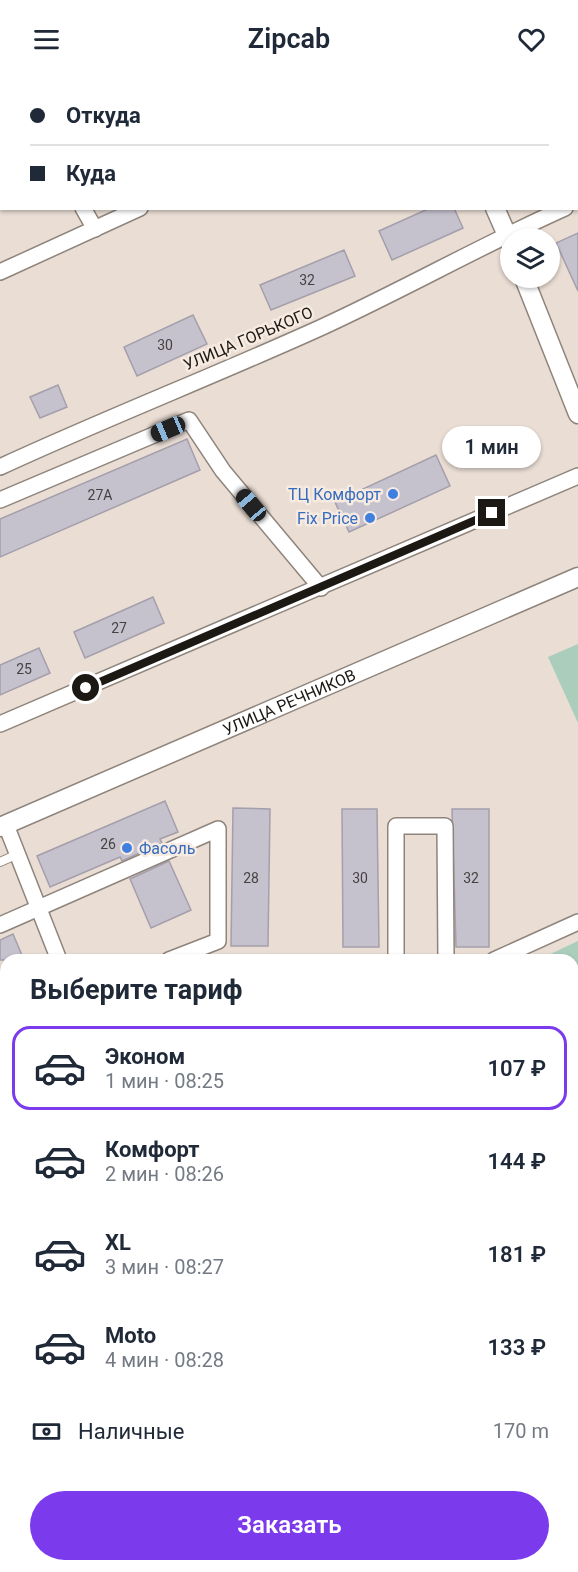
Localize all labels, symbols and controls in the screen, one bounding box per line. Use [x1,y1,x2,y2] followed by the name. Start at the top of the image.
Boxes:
[30,23,63,56] icon: menu
[248,23,330,55] text: Zipcab
[515,23,548,56] icon: heart
[66,103,141,128] text: Откуда
[66,161,116,186] text: Куда
[500,228,560,288] map controls
[500,228,560,288] button: layers
[299,272,315,288] house number: 32
[181,303,316,374] street label: УЛИЦА ГОРЬКОГО
[157,337,173,353] house number: 30
[148,414,188,444] car
[442,426,542,468] callout: 1 мин
[464,435,519,459] text: 1 мин
[233,485,269,525] car
[288,485,381,504] place label: ТЦ Комфорт
[88,487,112,503] house number: 27А
[386,487,400,501] marker: ТЦ Комфорт
[478,499,505,526] route end
[297,509,358,528] place label: Fix Price
[363,511,377,525] marker: Fix Price
[111,620,127,636] house number: 27
[16,661,32,677] house number: 25
[220,665,359,739] street label: УЛИЦА РЕЧНИКОВ
[72,674,99,701] route start
[100,836,116,852] house number: 26
[139,839,195,858] place label: Фасоль
[120,841,134,855] marker: Фасоль
[243,870,259,886] house number: 28
[352,870,368,886] house number: 30
[463,870,479,886] house number: 32
[30,974,242,1006] text: Выберите тариф
[33,1041,87,1095] icon: car
[105,1044,185,1069] text: Эконом
[488,1056,546,1081] text: 107 ₽
[105,1069,224,1093] text: 1 мин · 08:25
[33,1134,87,1188] icon: car
[105,1137,200,1162] text: Комфорт
[488,1149,546,1174] text: 144 ₽
[105,1162,224,1186] text: 2 мин · 08:26
[33,1227,87,1281] icon: car
[105,1230,131,1255] text: XL
[488,1242,546,1267] text: 181 ₽
[105,1255,224,1279] text: 3 мин · 08:27
[33,1320,87,1374] icon: car
[105,1323,156,1348] text: Moto
[488,1335,546,1360] text: 133 ₽
[105,1348,224,1372] text: 4 мин · 08:28
[30,1415,63,1448] icon: cash
[78,1419,184,1444] text: Наличные
[493,1419,549,1443] text: 170 m
[30,1491,549,1560] button: Заказать

